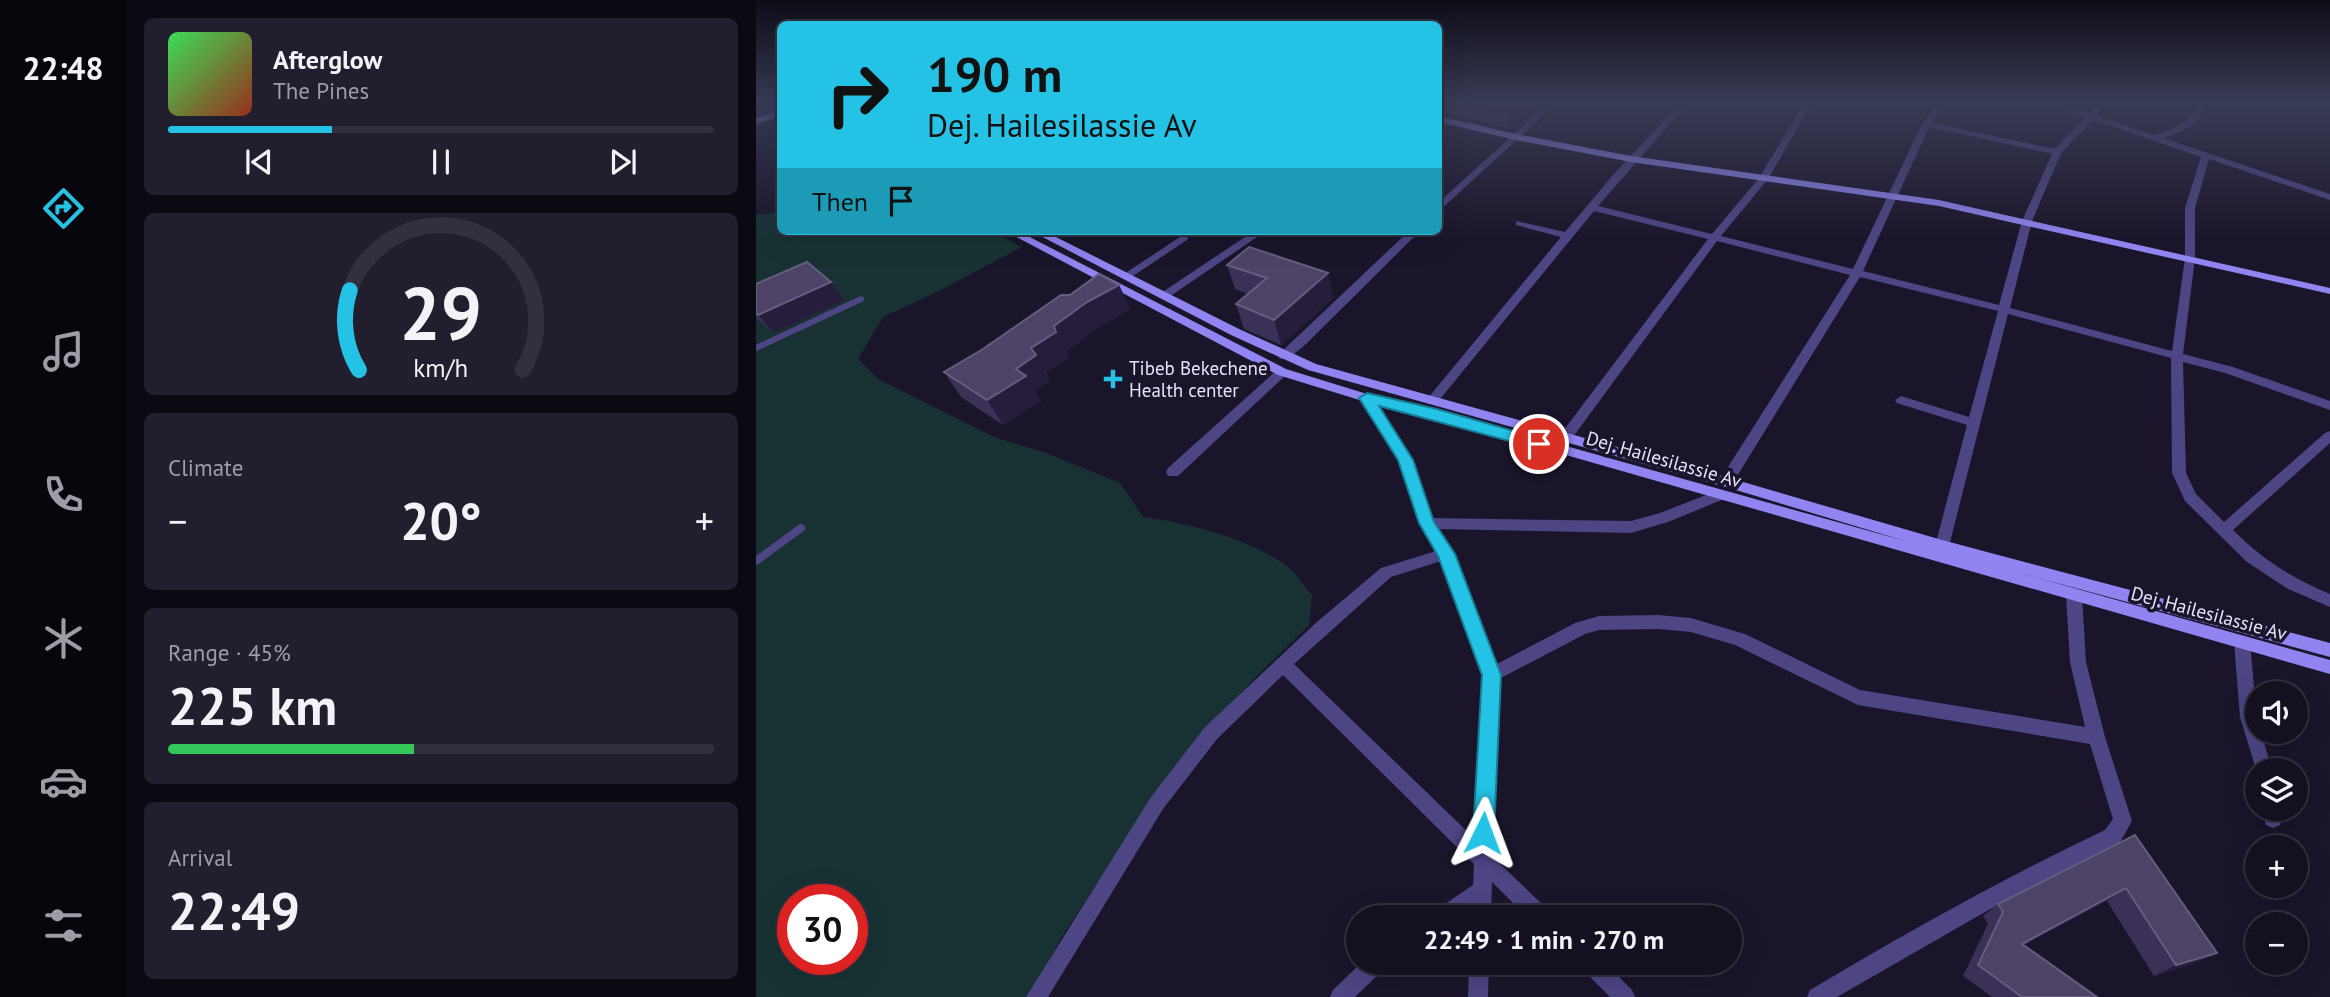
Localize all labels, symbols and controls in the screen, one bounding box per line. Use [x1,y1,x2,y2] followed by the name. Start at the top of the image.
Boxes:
[927,42,1062,106] text: 190 m
[273,43,382,76] text: Afterglow
[22,47,104,89] text: 22:48
[812,49,903,140] icon: right
[273,76,369,105] text: The Pines
[927,104,1197,146] text: Dej. Hailesilassie Av
[240,143,278,181] icon: previous
[422,143,460,181] icon: pause
[604,143,642,181] icon: next
[882,182,920,220] icon: arrive
[39,184,88,233] icon: directions
[812,185,868,218] text: Then
[400,266,482,360] text: 29
[39,327,88,376] icon: music
[414,352,468,384] text: km/h
[1129,356,1268,402] place label: Tibeb Bekechene Health center
[1103,369,1123,389] marker: Tibeb Bekechene Health center
[1509,414,1569,474] pin
[1520,425,1558,463] icon: arrive
[1584,425,1744,493] street label: Dej. Hailesilassie Av
[168,453,243,482] text: Climate
[39,470,88,519] icon: phone
[400,487,482,554] text: 20°
[168,496,187,545] text: −
[695,496,714,545] text: +
[2129,581,2289,645] street label: Dej. Hailesilassie Av
[39,614,88,663] icon: climate
[168,638,291,667] text: Range · 45%
[168,672,337,739] text: 225 km
[2245,681,2308,975] map controls
[2245,681,2308,744] button: sound
[39,757,88,806] icon: car
[2245,758,2308,821] button: layers
[1446,796,1520,870] position arrow
[2245,835,2308,898] button: +
[168,843,232,872] text: Arrival
[168,877,300,944] text: 22:49
[777,884,868,975] speed limit sign: 30
[39,901,88,950] icon: filters
[2245,912,2308,975] button: −
[1424,923,1664,956] text: 22:49 · 1 min · 270 m

